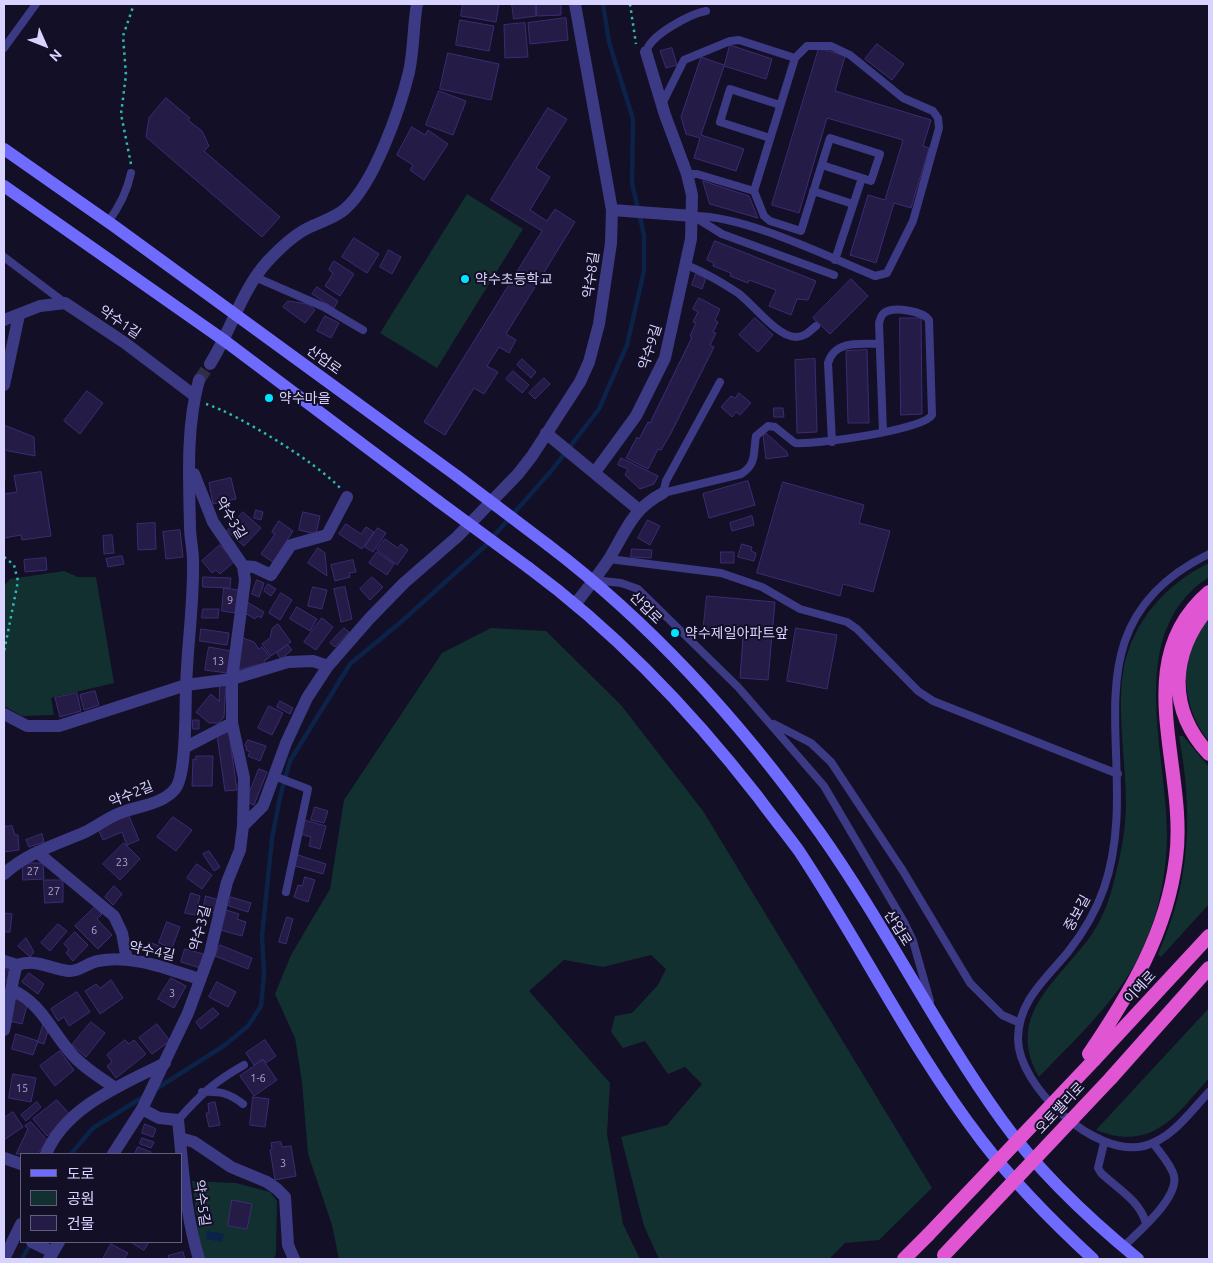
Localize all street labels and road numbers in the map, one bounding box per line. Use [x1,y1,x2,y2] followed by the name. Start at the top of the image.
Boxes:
[579,251,603,299] street label: 약수8길
[96,302,144,342] street label: 약수1길
[635,322,665,372] street label: 약수9길
[303,342,345,378] street label: 산업로
[212,494,250,542] street label: 약수3길
[626,588,666,628] street label: 산업로
[106,777,156,811] street label: 약수2길
[1060,892,1094,934] street label: 중보길
[186,903,214,953] street label: 약수3길
[881,907,915,949] street label: 산업로
[127,938,177,964] street label: 약수4길
[1121,967,1159,1007] street label: 이예로
[1032,1079,1088,1137] street label: 오토밸리로
[190,1179,214,1227] street label: 약수5길

